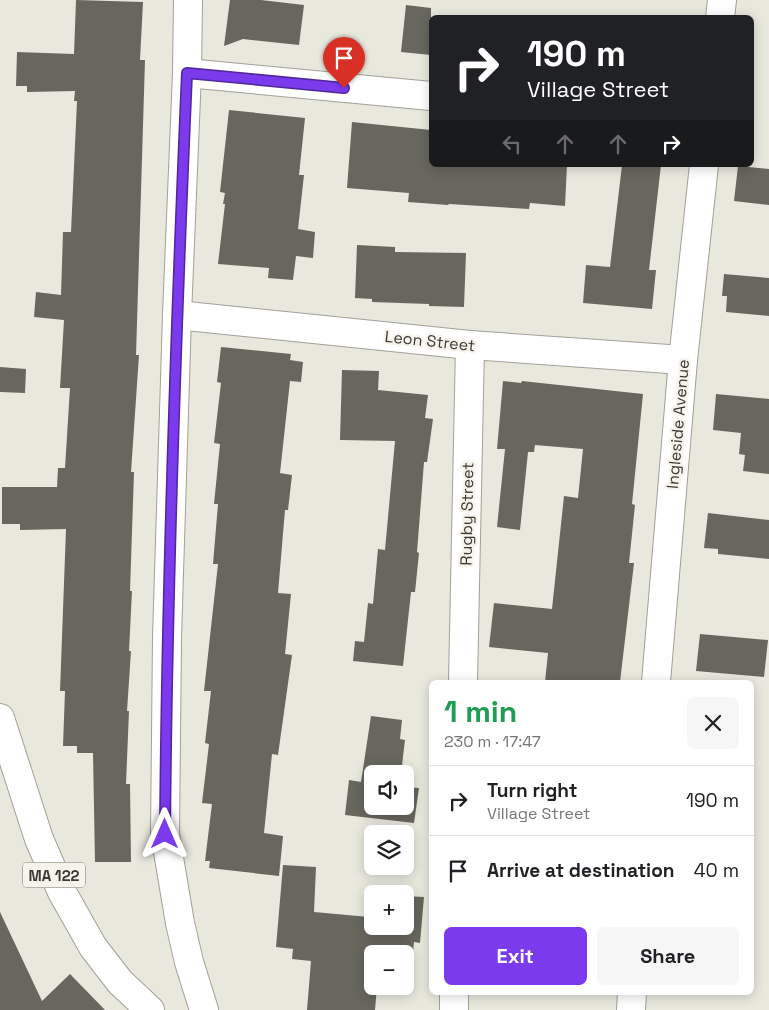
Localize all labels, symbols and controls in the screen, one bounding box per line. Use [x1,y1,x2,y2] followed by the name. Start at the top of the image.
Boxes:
[527,32,626,76] text: 190 m
[444,35,509,100] icon: right
[323,37,365,88] pin
[330,44,358,72] icon: arrive
[527,75,669,103] text: Village Street
[498,130,526,158] icon: left
[551,130,579,158] icon: ahead
[604,130,632,158] icon: ahead
[657,130,685,158] icon: right
[384,326,476,356] street label: Leon Street
[662,358,694,490] street label: Ingleside Avenue
[456,462,478,566] street label: Rugby Street
[444,692,517,731] text: 1 min
[687,697,739,749] button: close
[444,731,541,752] text: 230 m · 17:47
[364,765,414,995] map controls
[364,765,414,815] button: sound
[487,778,577,803] text: Turn right
[444,787,472,815] icon: right
[686,788,739,813] text: 190 m
[487,803,590,824] text: Village Street
[138,807,190,859] position arrow
[364,825,414,875] button: layers
[444,857,472,885] icon: arrive
[487,858,675,883] text: Arrive at destination
[694,858,739,883] text: 40 m
[23,862,85,888] road number: MA 122
[364,885,414,935] button: +
[444,927,587,985] button: Exit
[597,927,739,985] button: Share
[364,945,414,995] button: −

